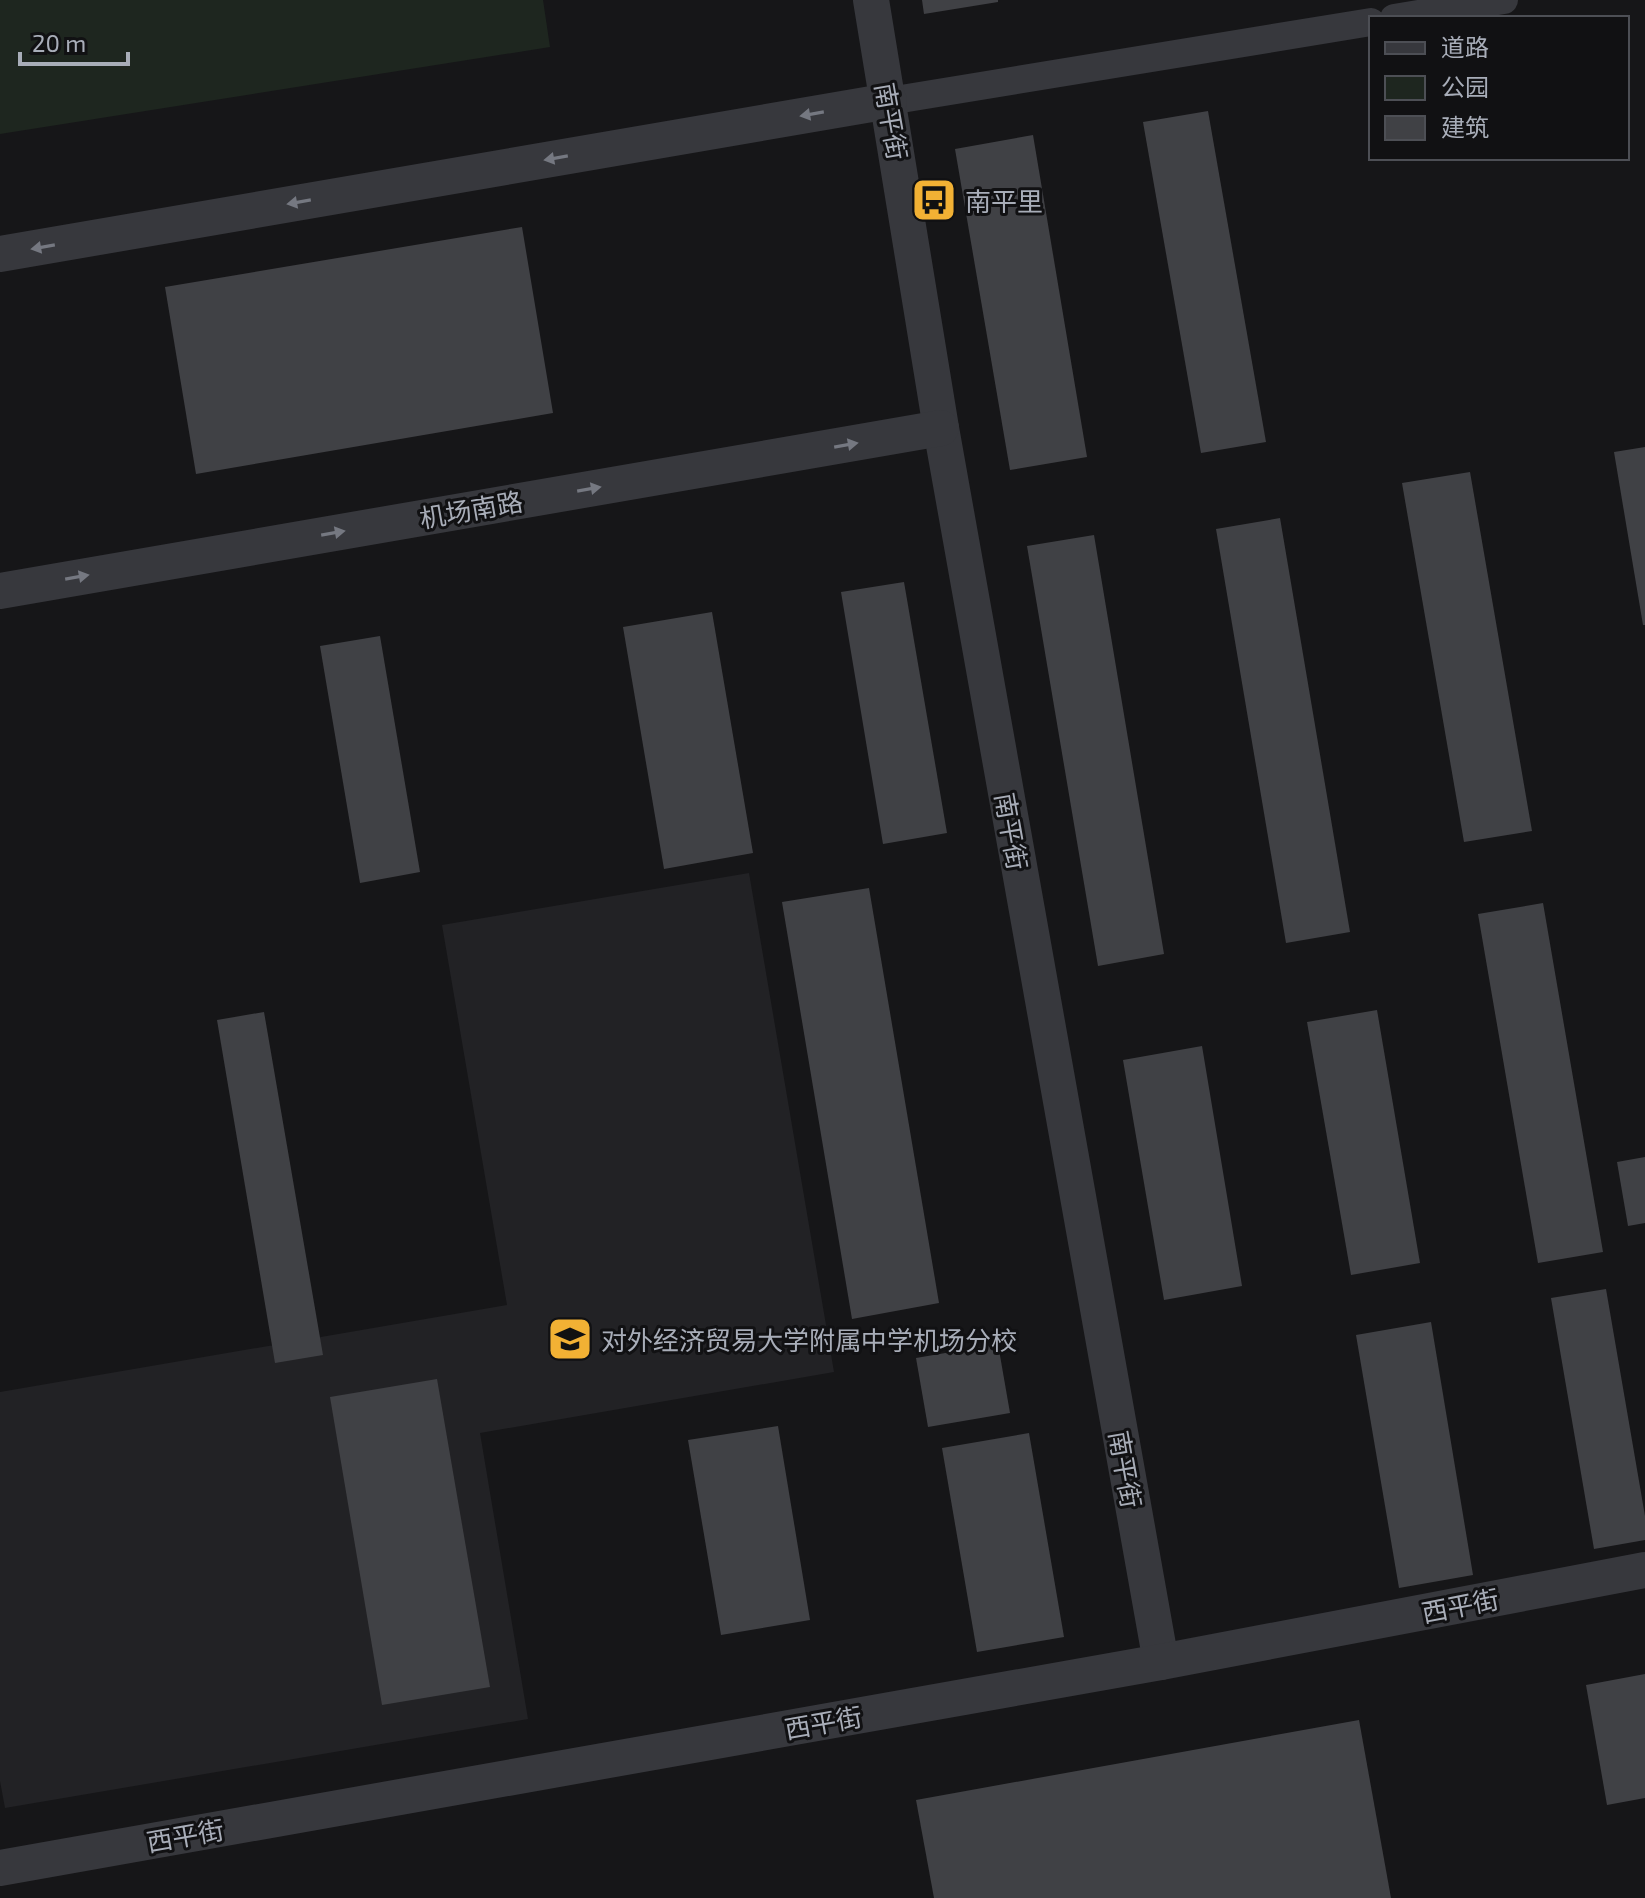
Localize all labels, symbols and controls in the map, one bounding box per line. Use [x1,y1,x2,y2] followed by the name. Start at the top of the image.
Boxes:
[20,16,128,66] scale bar
[1369,16,1629,160] legend
[32,28,86,57] text: 20 m
[1441,32,1489,61] text: 道路
[1441,72,1489,101] text: 公园
[870,80,914,162] street label: 南平街
[799,108,824,121] one-way arrow
[1441,112,1489,141] text: 建筑
[543,152,568,164] one-way arrow
[910,176,958,224] bus stop icon: 南平里
[965,185,1043,216] place label: 南平里
[287,196,312,209] one-way arrow
[30,241,55,253] one-way arrow
[833,438,858,450] one-way arrow
[577,482,602,494] one-way arrow
[417,485,525,533] street label: 机场南路
[321,526,346,539] one-way arrow
[65,571,90,583] one-way arrow
[990,790,1034,872] street label: 南平街
[546,1315,594,1363] school or university icon: 对外经济贸易大学附属中学机场分校
[601,1324,1017,1355] place label: 对外经济贸易大学附属中学机场分校
[1104,1428,1148,1510] street label: 南平街
[1419,1582,1501,1628] street label: 西平街
[782,1700,864,1744] street label: 西平街
[144,1813,226,1857] street label: 西平街

